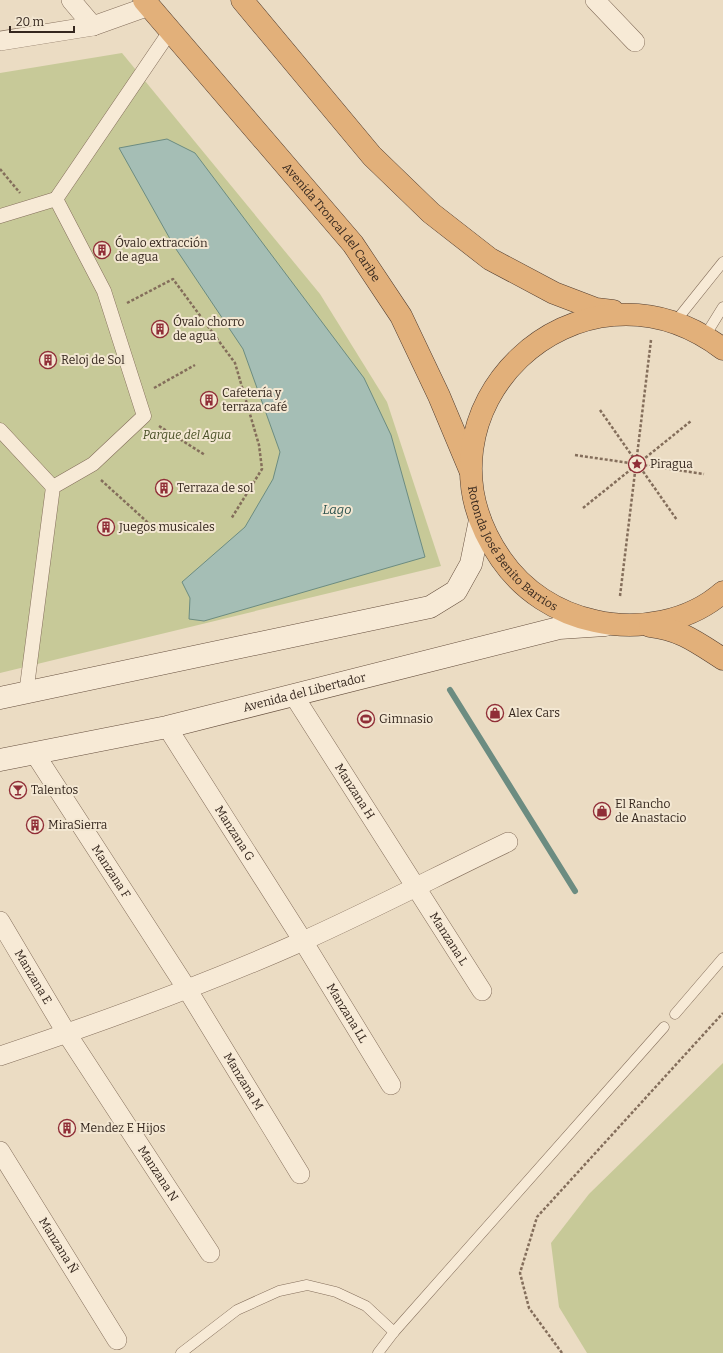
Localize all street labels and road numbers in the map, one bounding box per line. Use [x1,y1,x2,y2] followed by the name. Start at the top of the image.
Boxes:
[280,160,383,284] street label: Avenida Troncal del Caribe
[465,485,560,614] street label: Rotonda José Benito Barrios
[241,670,368,715] street label: Avenida del Libertador
[332,761,378,822] street label: Manzana H
[212,803,257,864] street label: Manzana G
[89,842,133,901] street label: Manzana F
[427,910,471,968] street label: Manzana L
[12,947,55,1007] street label: Manzana E
[324,981,371,1046] street label: Manzana LL
[221,1050,266,1113] street label: Manzana M
[135,1143,181,1204] street label: Manzana N
[36,1215,82,1276] street label: Manzana Ñ

